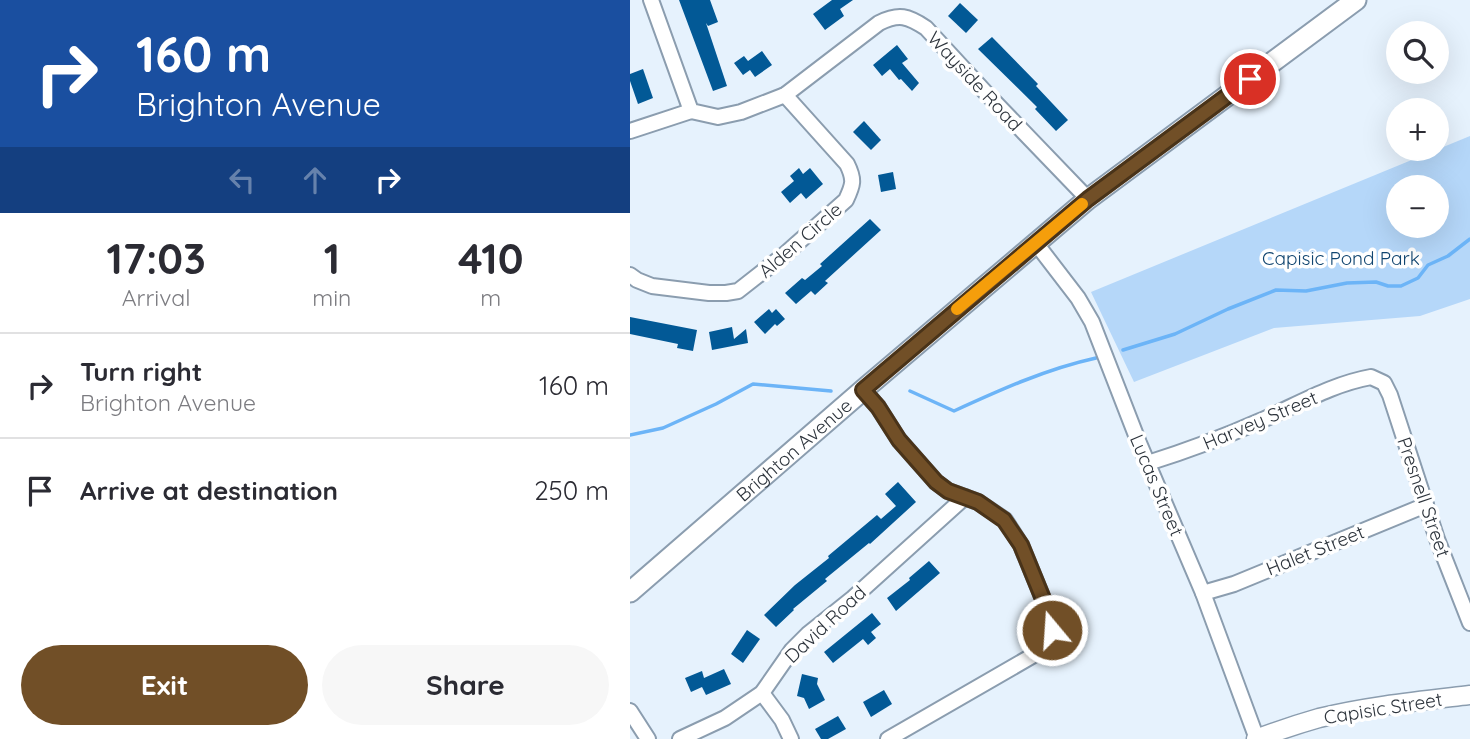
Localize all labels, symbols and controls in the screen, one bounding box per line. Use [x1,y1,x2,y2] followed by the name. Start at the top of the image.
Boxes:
[1386,21,1449,238] map controls
[1386,21,1449,84] button: search
[136,23,271,84] text: 160 m
[923,26,1027,136] street label: Wayside Road
[21,28,112,119] icon: right
[1220,49,1280,109] pin
[1231,60,1269,98] icon: arrive
[136,84,381,124] text: Brighton Avenue
[1386,98,1449,161] button: +
[223,161,261,199] icon: left
[296,161,334,199] icon: ahead
[369,161,407,199] icon: right
[1386,175,1449,238] button: −
[753,197,847,283] street label: Alden Circle
[107,232,206,285] text: 17:03
[324,232,340,285] text: 1
[458,232,523,285] text: 410
[1262,246,1420,270] park label: Capisic Pond Park
[122,283,191,312] text: Arrival
[312,283,351,312] text: min
[480,283,501,312] text: m
[80,355,202,388] text: Turn right
[21,367,59,405] icon: right
[539,369,609,402] text: 160 m
[1199,385,1321,455] street label: Harvey Street
[80,388,256,417] text: Brighton Avenue
[731,393,857,507] street label: Brighton Avenue
[1125,430,1189,540] street label: Lucas Street
[1392,434,1456,560] street label: Presnell Street
[21,472,59,510] icon: arrive
[80,474,338,507] text: Arrive at destination
[534,474,609,507] text: 250 m
[1262,519,1368,581] street label: Halet Street
[779,580,871,668] street label: David Road
[1015,593,1089,667] position arrow
[21,645,308,725] button: Exit
[322,645,609,725] button: Share
[1322,687,1444,729] street label: Capisic Street

